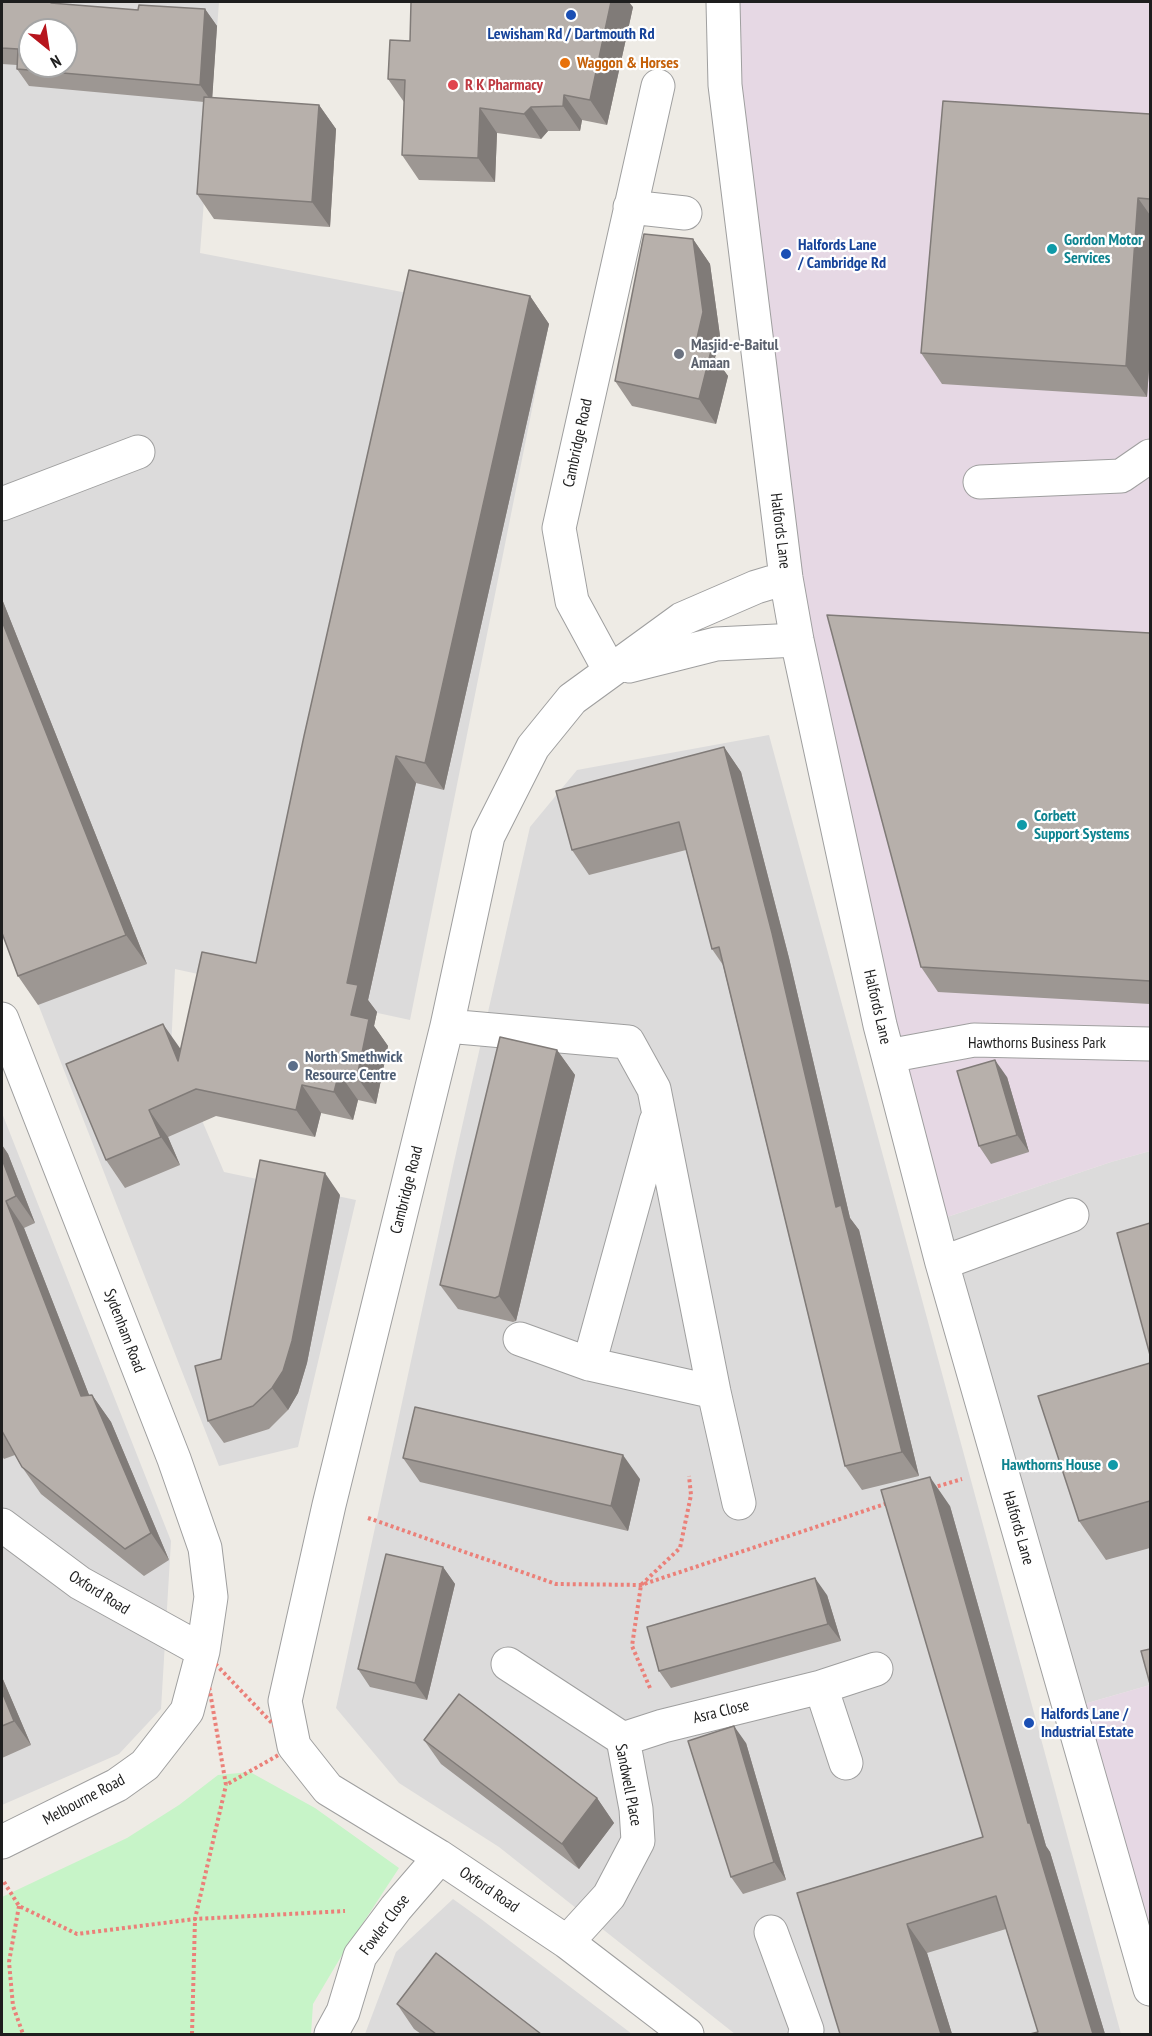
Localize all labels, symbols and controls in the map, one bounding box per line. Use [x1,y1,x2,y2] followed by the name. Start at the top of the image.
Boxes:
[564,8,578,22] marker: Lewisham Rd / Dartmouth Rd
[18,18,78,78] north arrow
[487,24,655,44] place label: Lewisham Rd / Dartmouth Rd
[47,51,65,73] text: N
[577,53,679,73] place label: Waggon & Horses
[558,56,572,70] marker: Waggon & Horses
[465,75,543,95] place label: R K Pharmacy
[446,78,460,92] marker: R K Pharmacy
[1064,230,1143,268] place label: Gordon Motor Services
[798,235,886,273] place label: Halfords Lane / Cambridge Rd
[1045,242,1059,256] marker: Gordon Motor Services
[779,247,793,261] marker: Halfords Lane / Cambridge Rd
[691,335,778,373] place label: Masjid-e-Baitul Amaan
[672,347,686,361] marker: Masjid-e-Baitul Amaan
[559,397,597,489] street label: Cambridge Road
[766,492,794,570] street label: Halfords Lane
[1034,806,1129,844] place label: Corbett Support Systems
[1015,818,1029,832] marker: Corbett Support Systems
[859,968,895,1046] street label: Halfords Lane
[968,1033,1106,1053] street label: Hawthorns Business Park
[305,1047,403,1085] place label: North Smethwick Resource Centre
[286,1059,300,1073] marker: North Smethwick Resource Centre
[387,1144,427,1236] street label: Cambridge Road
[99,1286,149,1376] street label: Sydenham Road
[1002,1455,1101,1475] place label: Hawthorns House
[1106,1458,1120,1472] marker: Hawthorns House
[998,1489,1038,1567] street label: Halfords Lane
[65,1567,133,1619] street label: Oxford Road
[691,1696,751,1728] street label: Asra Close
[1041,1704,1134,1742] place label: Halfords Lane / Industrial Estate
[1022,1716,1036,1730] marker: Halfords Lane / Industrial Estate
[611,1742,645,1828] street label: Sandwell Place
[40,1770,128,1830] street label: Melbourne Road
[455,1863,523,1917] street label: Oxford Road
[356,1891,414,1959] street label: Fowler Close

